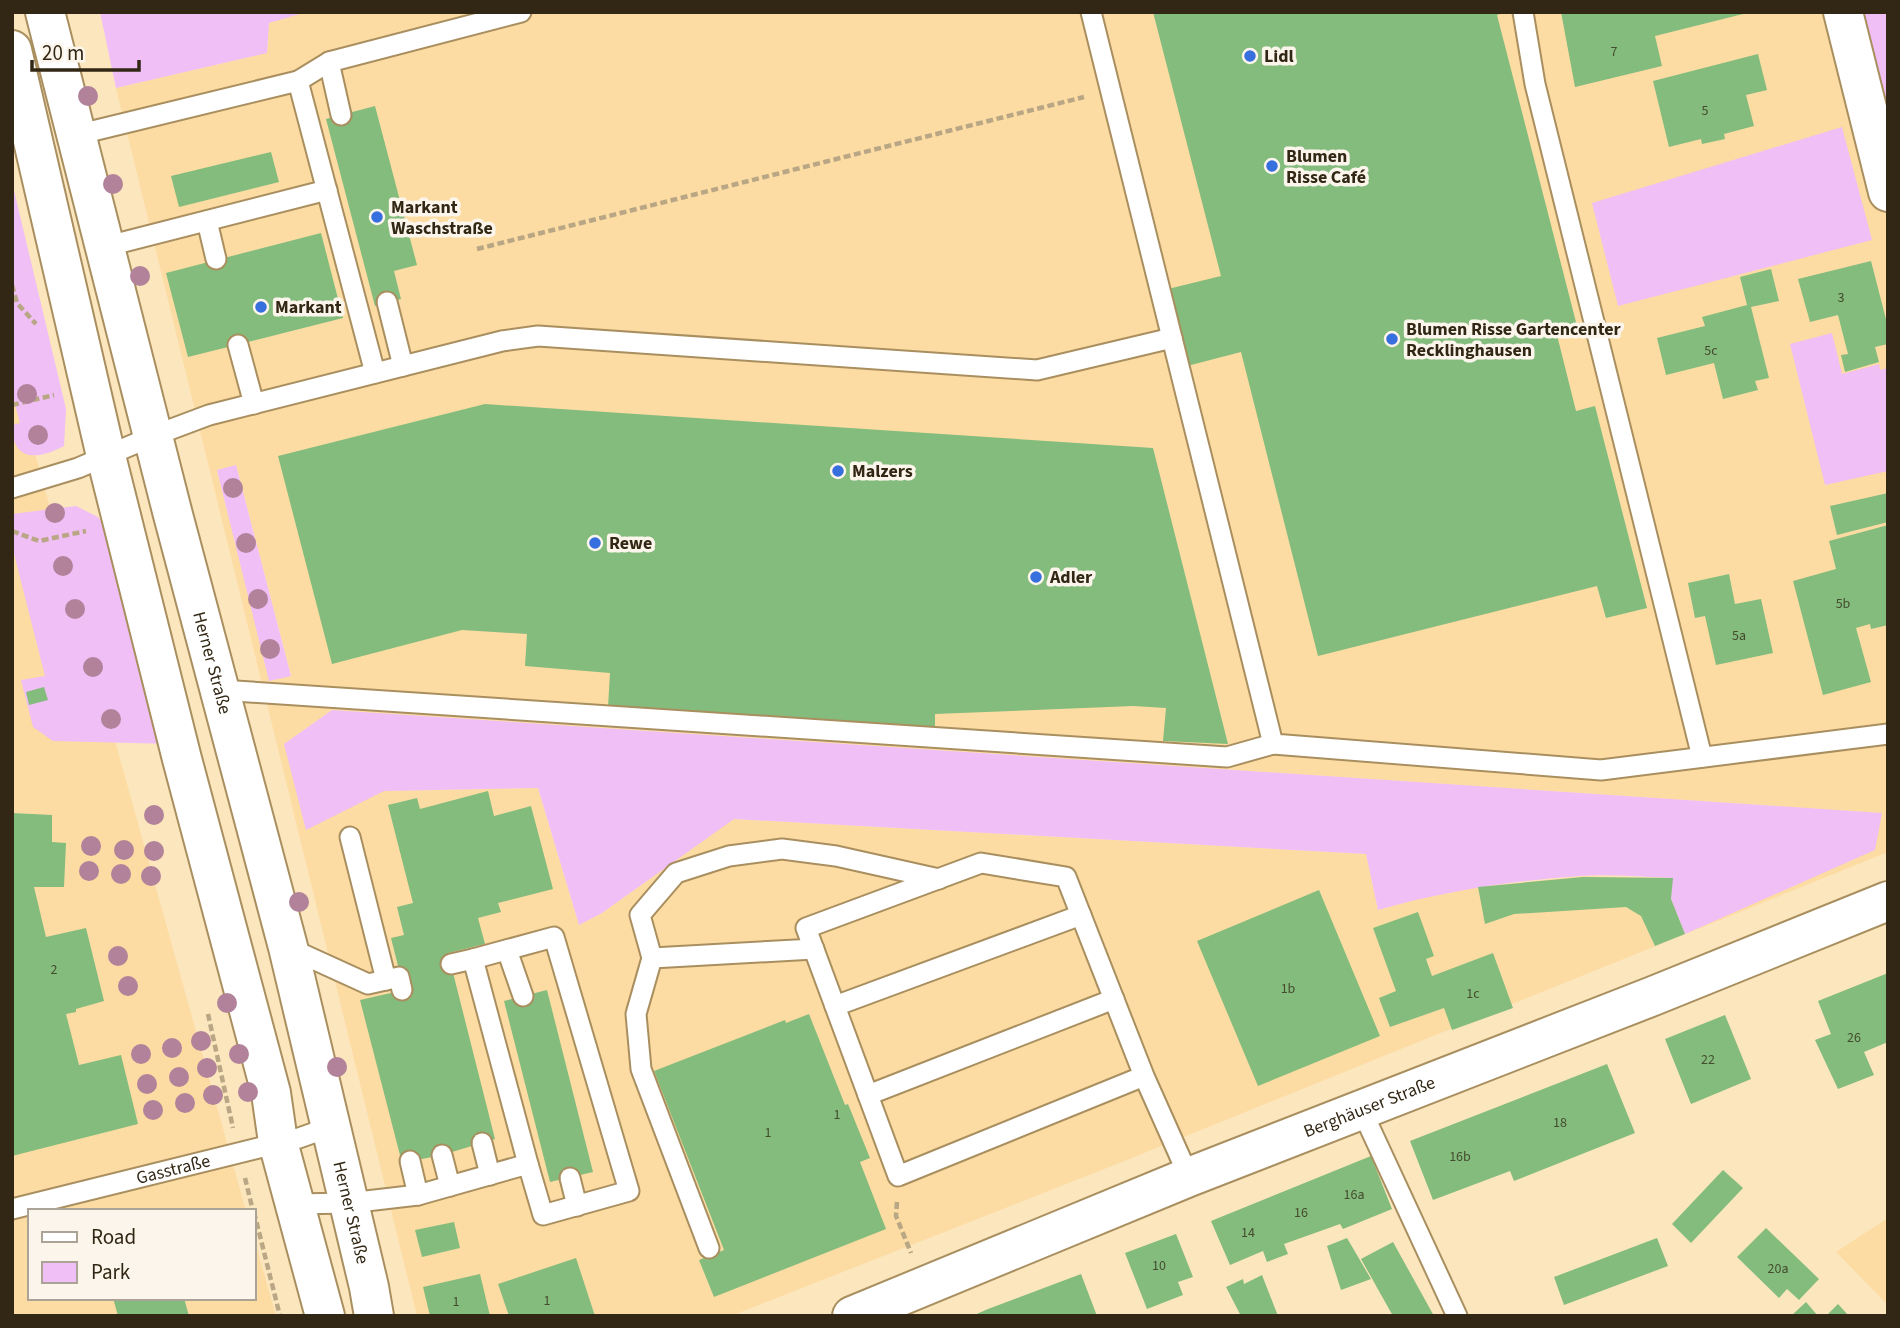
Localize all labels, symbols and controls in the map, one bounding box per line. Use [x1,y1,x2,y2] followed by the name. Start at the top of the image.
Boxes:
[32,28,138,72] scale bar
[42,38,84,68] text: 20 m
[1611,42,1618,62] house number: 7
[1264,44,1294,69] place label: Lidl
[1242,48,1258,64] marker: Lidl
[1702,101,1709,121] house number: 5
[1286,144,1366,190] place label: Blumen Risse Café
[1264,158,1280,174] marker: Blumen Risse Café
[391,195,493,241] place label: Markant Waschstraße
[369,209,385,225] marker: Markant Waschstraße
[1838,288,1845,308] house number: 3
[275,295,342,320] place label: Markant
[253,299,269,315] marker: Markant
[1406,317,1622,363] place label: Blumen Risse Gartencenter Recklinghausen
[1384,331,1400,347] marker: Blumen Risse Gartencenter Recklinghausen
[1704,341,1718,361] house number: 5c
[852,459,913,484] place label: Malzers
[830,463,846,479] marker: Malzers
[609,531,652,556] place label: Rewe
[587,535,603,551] marker: Rewe
[1049,565,1093,590] place label: Adler
[1028,569,1044,585] marker: Adler
[1836,594,1851,614] house number: 5b
[186,609,238,717] street label: Herner Straße
[1732,626,1746,646] house number: 5a
[51,960,58,980] house number: 2
[1281,979,1296,999] house number: 1b
[1466,984,1480,1004] house number: 1c
[1847,1028,1861,1048] house number: 26
[1701,1050,1715,1070] house number: 22
[1300,1070,1439,1144] street label: Berghäuser Straße
[834,1105,841,1125] house number: 1
[1553,1113,1567,1133] house number: 18
[765,1123,772,1143] house number: 1
[1449,1147,1471,1167] house number: 16b
[134,1148,213,1191] street label: Gasstraße
[326,1159,375,1267] street label: Herner Straße
[1344,1185,1364,1205] house number: 16a
[1294,1203,1308,1223] house number: 16
[28,1209,256,1300] legend
[91,1222,136,1252] text: Road
[1241,1223,1255,1243] house number: 14
[1152,1256,1166,1276] house number: 10
[91,1257,131,1287] text: Park
[1768,1259,1788,1279] house number: 20a
[544,1291,551,1311] house number: 1
[453,1292,460,1312] house number: 1

